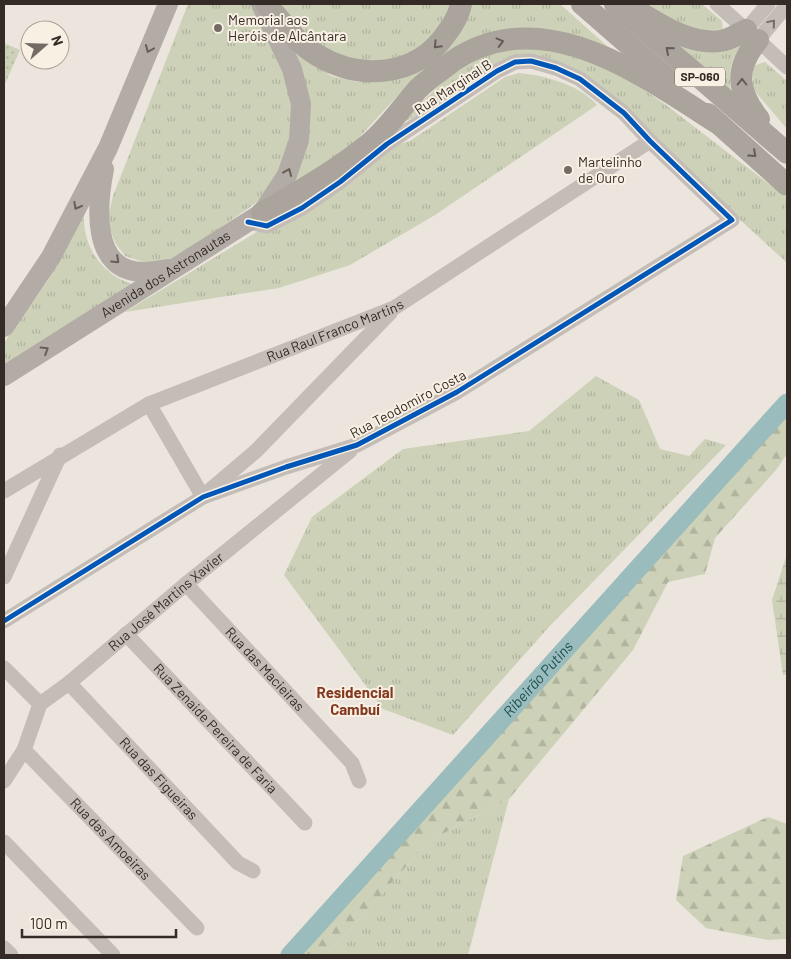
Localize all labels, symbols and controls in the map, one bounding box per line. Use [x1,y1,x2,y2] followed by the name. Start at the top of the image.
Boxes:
[228,11,346,44] place label: Memorial aos Heróis de Alcântara
[767,19,776,28] one-way arrow
[20,20,70,70] north arrow
[212,22,224,34] marker: Memorial aos Heróis de Alcântara
[48,33,67,48] text: N
[495,37,504,48] one-way arrow
[434,39,443,48] one-way arrow
[145,44,156,53] one-way arrow
[666,48,675,56] one-way arrow
[411,55,495,118] street label: Rua Marginal B
[675,68,725,86] road number: SP-060
[737,78,747,86] one-way arrow
[747,149,756,157] one-way arrow
[578,153,642,186] place label: Martelinho de Ouro
[562,164,574,176] marker: Martelinho de Ouro
[281,168,292,177] one-way arrow
[73,201,83,210] one-way arrow
[97,226,233,321] street label: Avenida dos Astronautas
[110,254,119,263] one-way arrow
[264,295,407,365] street label: Rua Raul Franco Martins
[39,347,49,356] one-way arrow
[347,366,469,441] street label: Rua Teodomiro Costa
[104,548,227,654] street label: Rua José Martins Xavier
[222,623,309,714] street label: Rua das Macieiras
[499,637,576,720] water label: Ribeirão Putins
[150,660,281,797] street label: Rua Zenaide Pereira de Faria
[317,683,393,718] district label: Residencial Cambuí
[116,733,202,823] street label: Rua das Figueiras
[67,794,155,883] street label: Rua das Amoeiras
[22,906,176,938] scale bar
[30,914,68,932] text: 100 m

